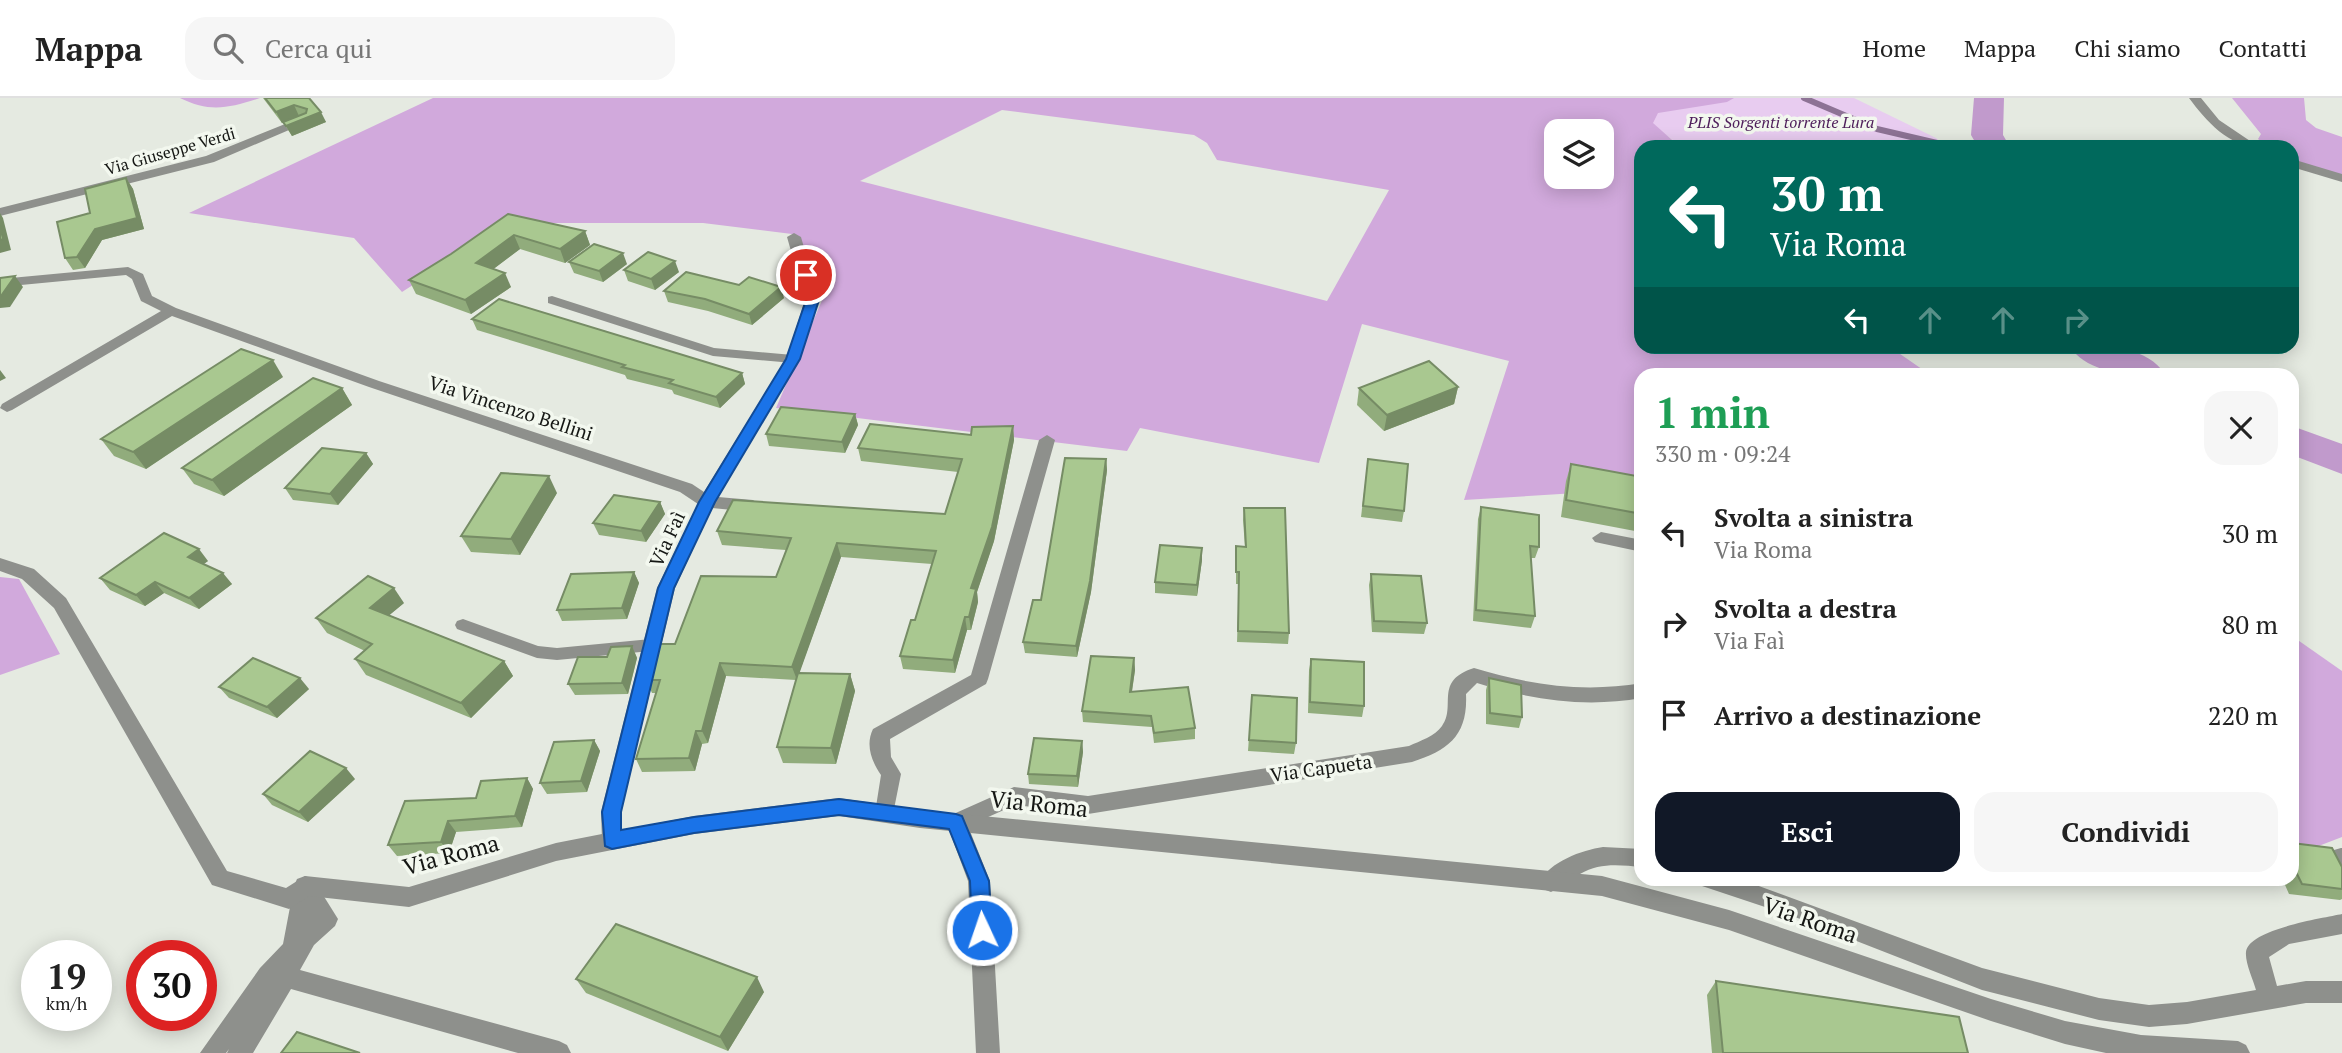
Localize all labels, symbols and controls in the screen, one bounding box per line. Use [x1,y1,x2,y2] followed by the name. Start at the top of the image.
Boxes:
[185,17,675,80] search box
[35,27,143,70] text: Mappa
[209,29,247,67] icon: search
[265,31,372,65] text: Cerca qui
[1862,32,1926,64] text: Home
[1964,32,2036,64] text: Mappa
[2074,32,2181,64] text: Chi siamo
[2219,32,2307,64] text: Contatti
[1687,111,1874,133] park label: PLIS Sorgenti torrente Lura
[1544,119,1614,189] map controls
[1544,119,1614,189] button: layers
[102,122,238,180] street label: Via Giuseppe Verdi
[1770,160,1884,225] text: 30 m
[1655,168,1746,259] icon: left
[1770,223,1907,265] text: Via Roma
[776,245,836,305] pin
[787,256,825,294] icon: arrive
[1838,301,1876,339] icon: left
[1911,301,1949,339] icon: ahead
[1984,301,2022,339] icon: ahead
[2057,301,2095,339] icon: right
[426,369,596,446] street label: Via Vincenzo Bellini
[1655,384,1770,440] text: 1 min
[2204,391,2278,465] button: close
[1655,438,1790,469] text: 330 m · 09:24
[1714,500,1913,534] text: Svolta a sinistra
[643,507,690,571] street label: Via Faì
[1655,514,1693,552] icon: left
[2222,516,2278,550] text: 30 m
[1714,534,1812,565] text: Via Roma
[1714,591,1897,625] text: Svolta a destra
[1655,605,1693,643] icon: right
[2222,607,2278,641] text: 80 m
[1714,625,1785,656] text: Via Faì
[1655,696,1693,734] icon: arrive
[1714,698,1981,732] text: Arrivo a destinazione
[2208,698,2278,732] text: 220 m
[1268,748,1374,787] street label: Via Capueta
[989,783,1090,824] street label: Via Roma
[1655,792,1960,872] button: Esci
[1974,792,2278,872] button: Condividi
[399,827,503,882] street label: Via Roma
[1759,889,1862,950] street label: Via Roma
[945,893,1019,967] position arrow
[126,940,217,1031] speed limit sign: 30
[47,953,86,999] text: 19
[46,991,87,1015] text: km/h

